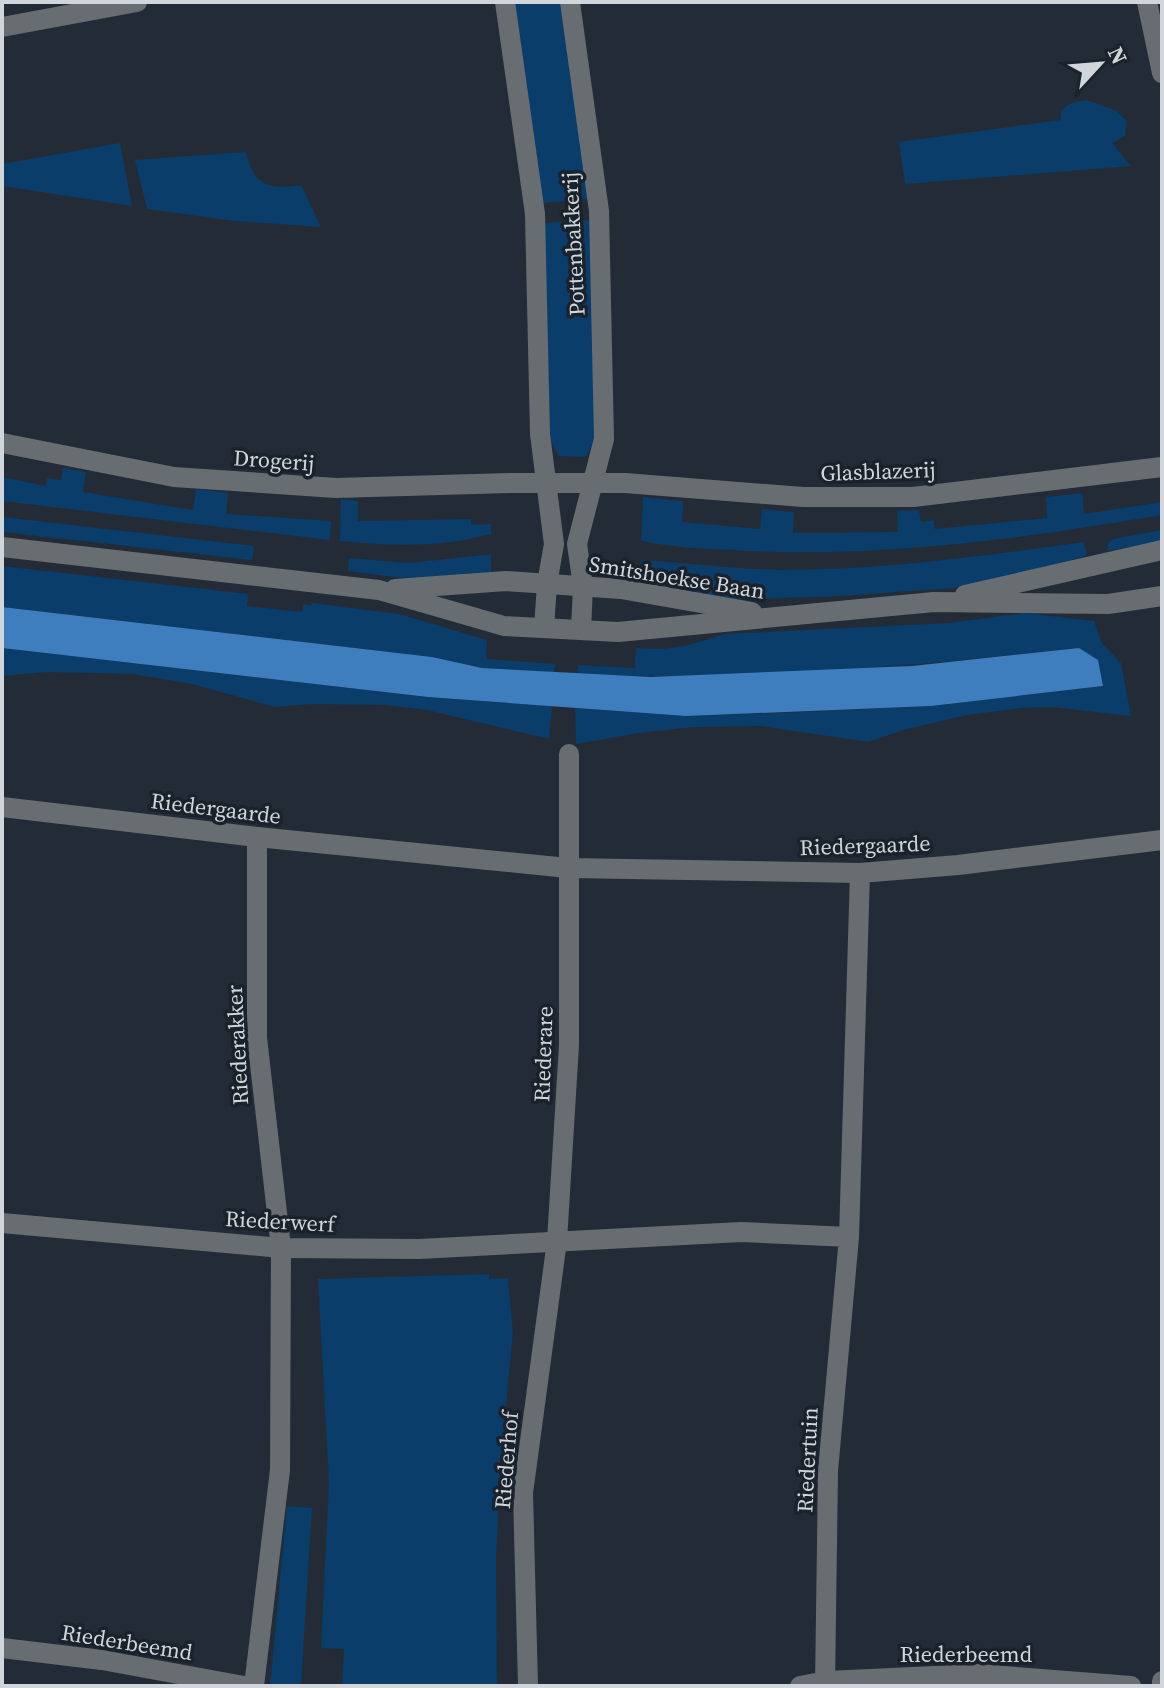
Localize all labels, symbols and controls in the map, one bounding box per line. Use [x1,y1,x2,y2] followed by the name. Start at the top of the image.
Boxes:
[1060,24,1140,104] north arrow
[1101,41,1135,69] text: N
[554,171,592,317] street label: Pottenbakkerij
[232,442,316,478] street label: Drogerij
[820,454,936,488] street label: Glasblazerij
[587,548,767,606] street label: Smitshoekse Baan
[149,785,283,831] street label: Riedergaarde
[799,828,931,862] street label: Riedergaarde
[219,984,255,1106] street label: Riederakker
[526,1005,560,1103] street label: Riederare
[224,1203,338,1239] street label: Riederwerf
[789,1407,825,1513] street label: Riedertuin
[487,1408,525,1510] street label: Riederhof
[59,1617,195,1667] street label: Riederbeemd
[900,1639,1033,1669] street label: Riederbeemd

